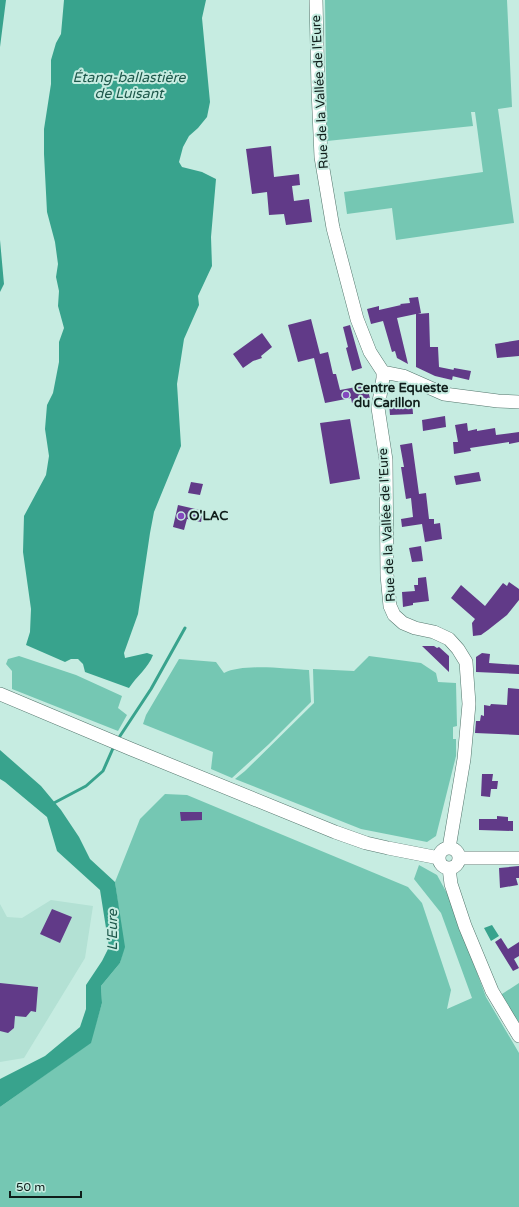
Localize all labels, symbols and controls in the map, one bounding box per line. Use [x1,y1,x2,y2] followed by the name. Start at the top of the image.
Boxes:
[308,15,332,169] street label: Rue de la Vallée de l'Eure
[72,69,187,102] water label: Étang-ballastière de Luisant
[354,380,449,411] place label: Centre Equeste du Carillon
[341,390,351,400] marker: Centre Equeste du Carillon
[375,448,399,602] street label: Rue de la Vallée de l'Eure
[189,508,228,524] place label: O'LAC
[176,511,186,521] marker: O'LAC
[104,908,121,951] water label: L'Eure
[10,1173,81,1199] scale bar
[16,1180,45,1194] text: 50 m

